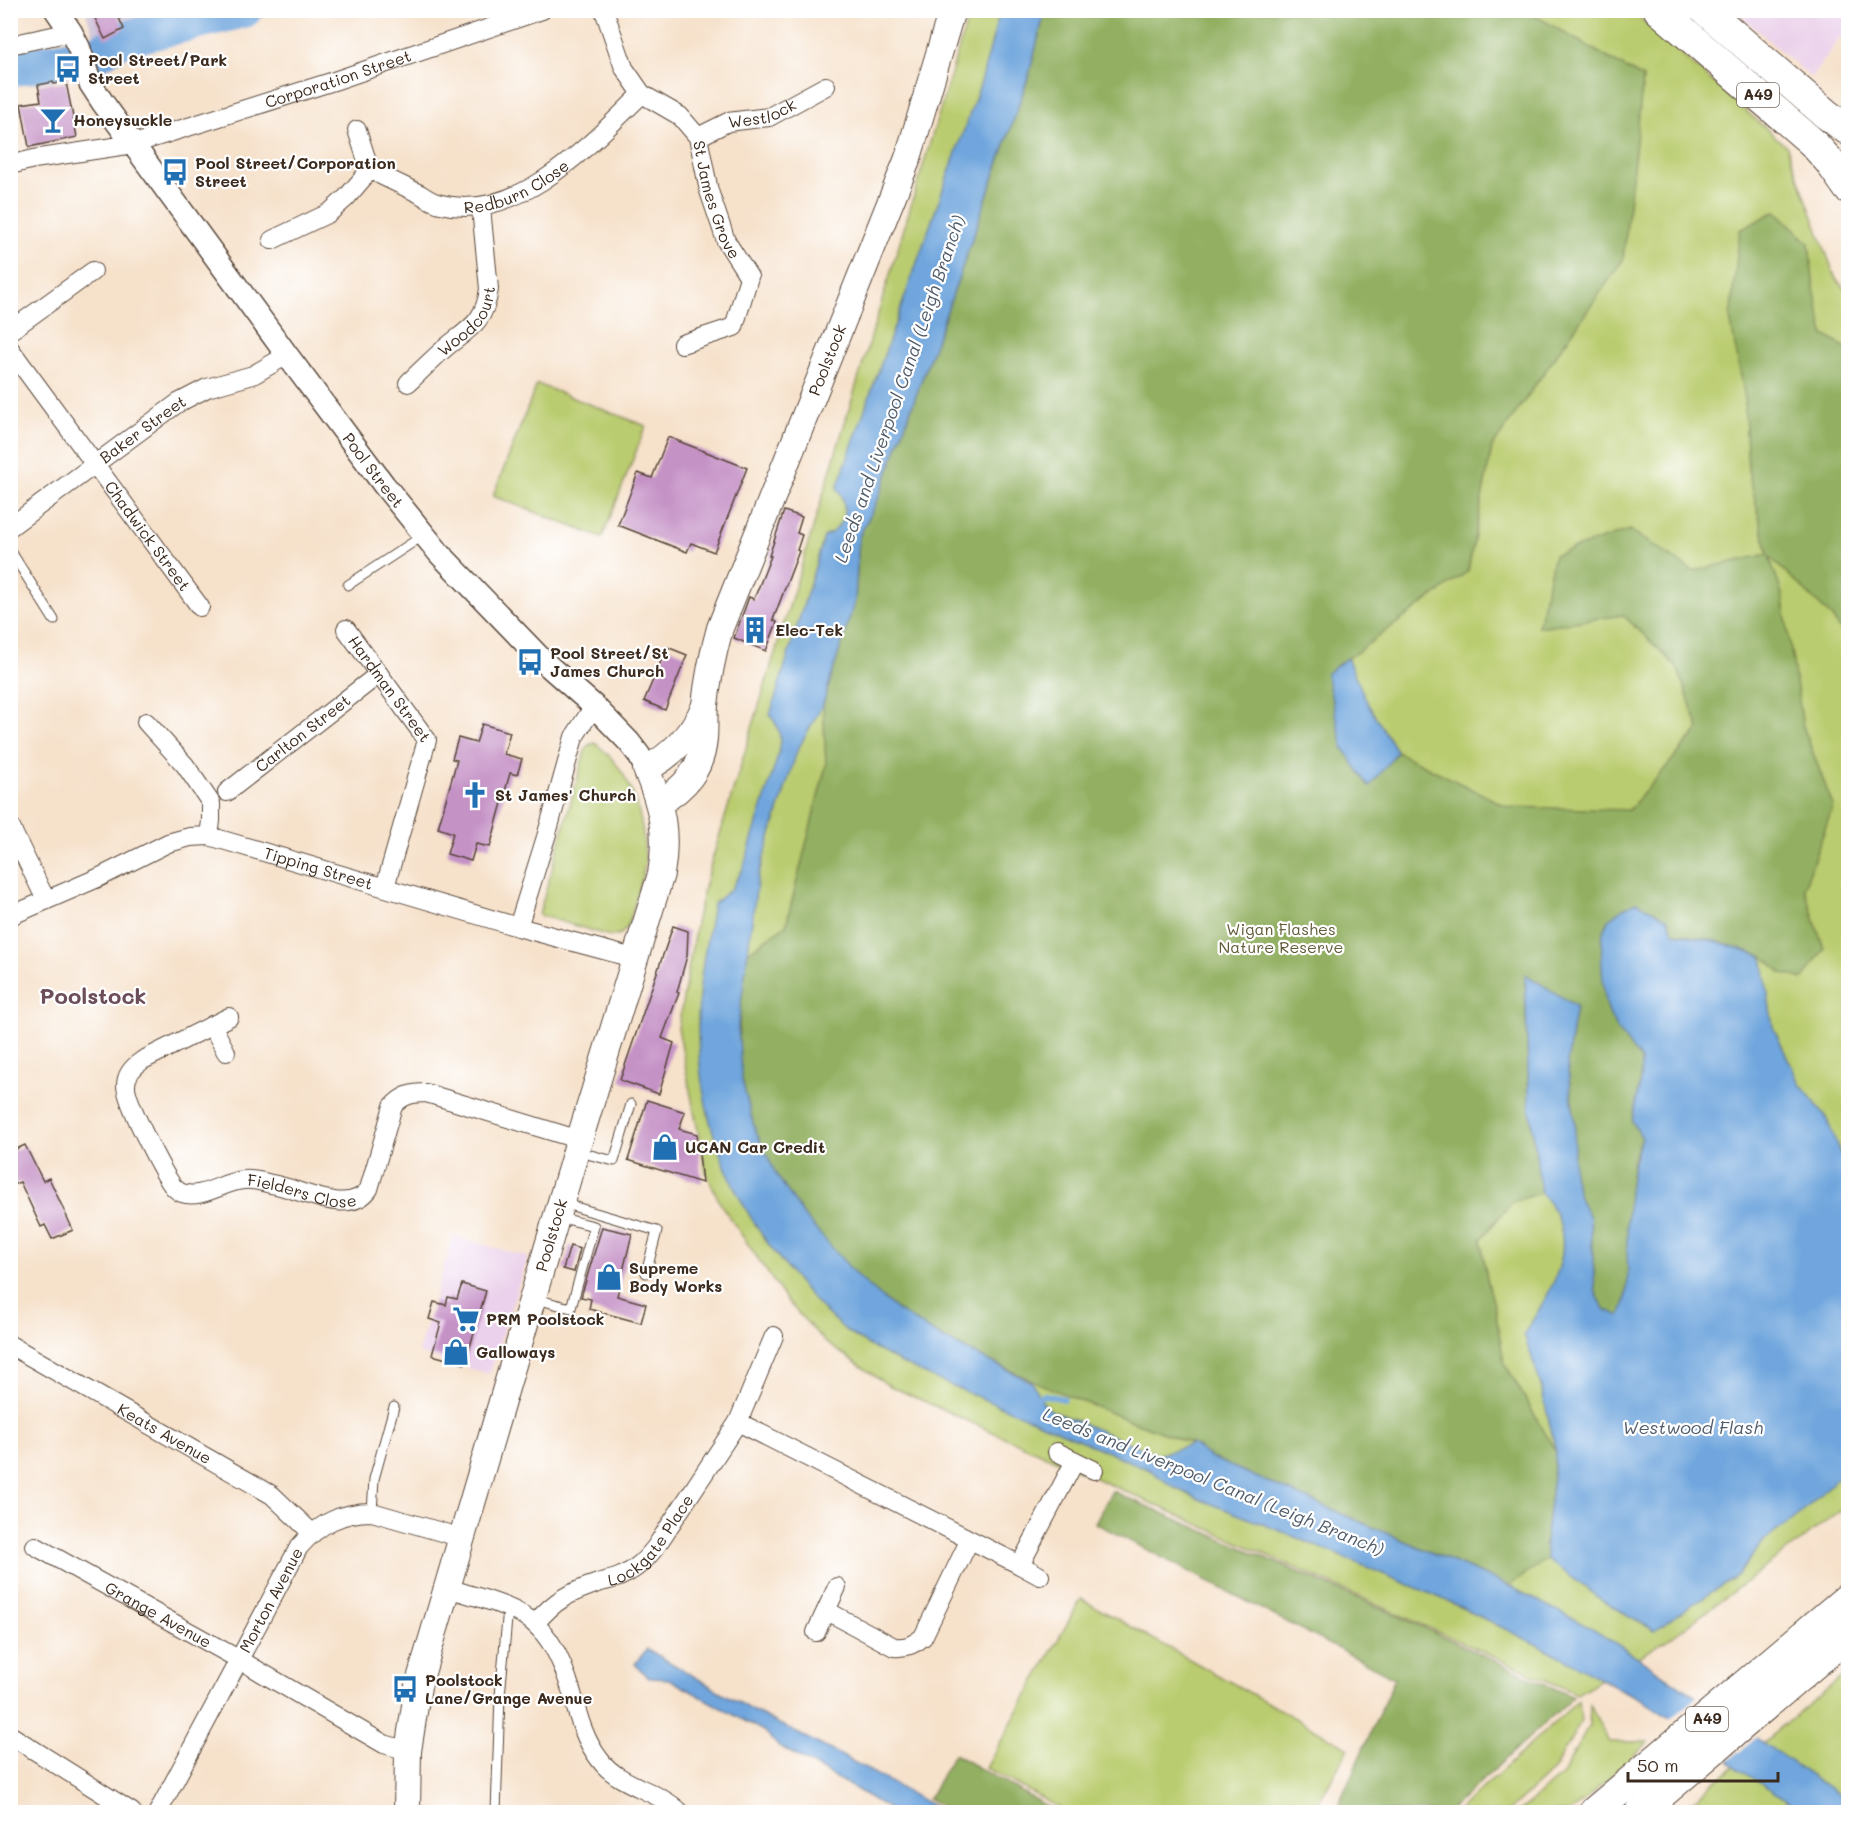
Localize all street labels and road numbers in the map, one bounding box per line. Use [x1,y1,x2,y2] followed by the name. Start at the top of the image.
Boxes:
[262,44,414,112] street label: Corporation Street
[1737,83,1779,107] road number: A49
[727,93,799,132] street label: Westlock
[689,139,746,263] street label: St James Grove
[463,155,573,217] street label: Redburn Close
[433,285,499,360] street label: Woodcourt
[803,321,850,399] street label: Poolstock
[95,390,189,467] street label: Baker Street
[338,428,409,512] street label: Pool Street
[100,476,196,595] street label: Chadwick Street
[344,631,436,746] street label: Hardman Street
[251,689,354,776] street label: Carlton Street
[262,842,376,894] street label: Tipping Street
[247,1169,358,1212] street label: Fielders Close
[530,1196,571,1274] street label: Poolstock
[114,1398,215,1468] street label: Keats Avenue
[605,1490,697,1590] street label: Lockgate Place
[234,1544,307,1656] street label: Morton Avenue
[102,1576,215,1652] street label: Grange Avenue
[1686,1707,1728,1731] road number: A49

